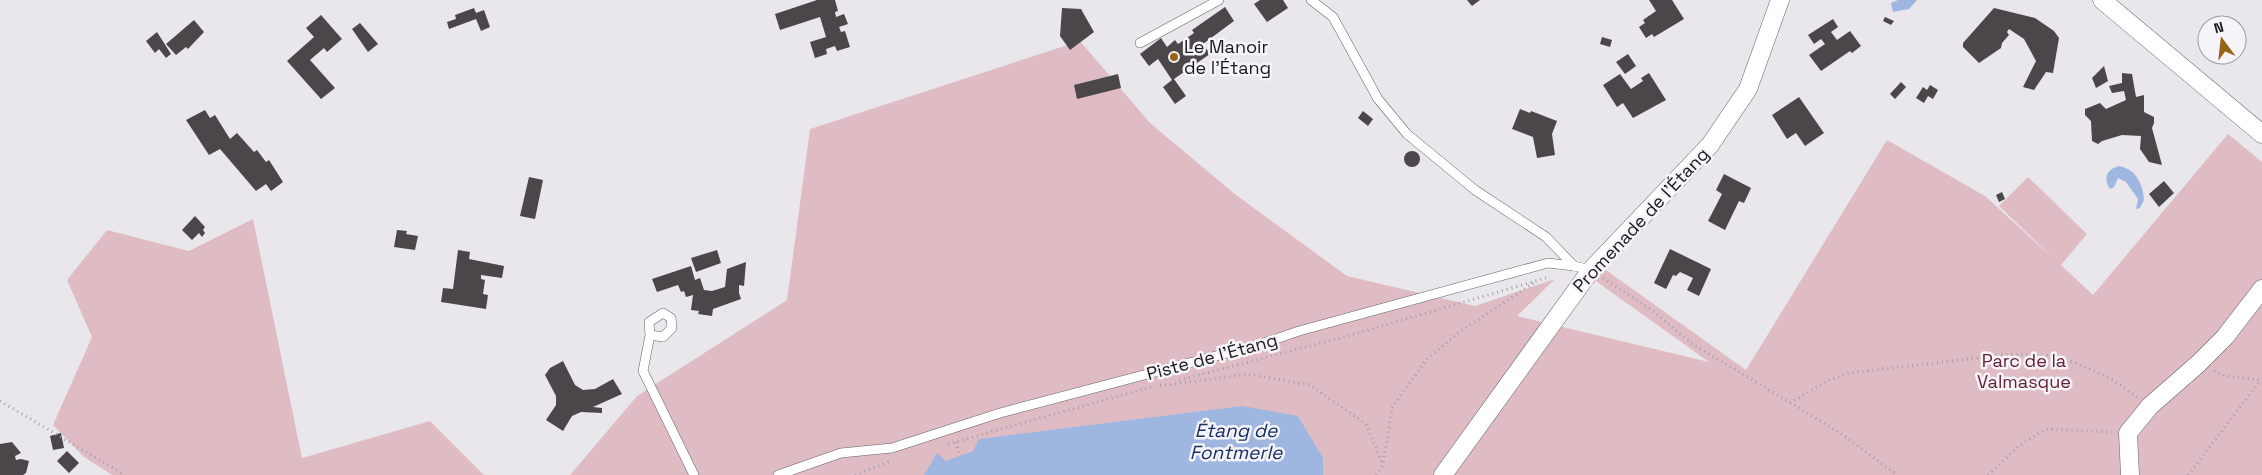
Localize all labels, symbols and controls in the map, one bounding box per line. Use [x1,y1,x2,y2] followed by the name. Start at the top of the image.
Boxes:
[2197,15,2247,65] north arrow
[2212,18,2226,37] text: N
[1184,35,1271,79] place label: Le Manoir de l'Étang
[1168,51,1180,63] marker: Le Manoir de l'Étang
[1568,142,1714,297] street label: Promenade de l'Étang
[1144,328,1280,385] street label: Piste de l'Étang
[1977,349,2071,393] park label: Parc de la Valmasque
[1190,418,1283,465] water label: Étang de Fontmerle

